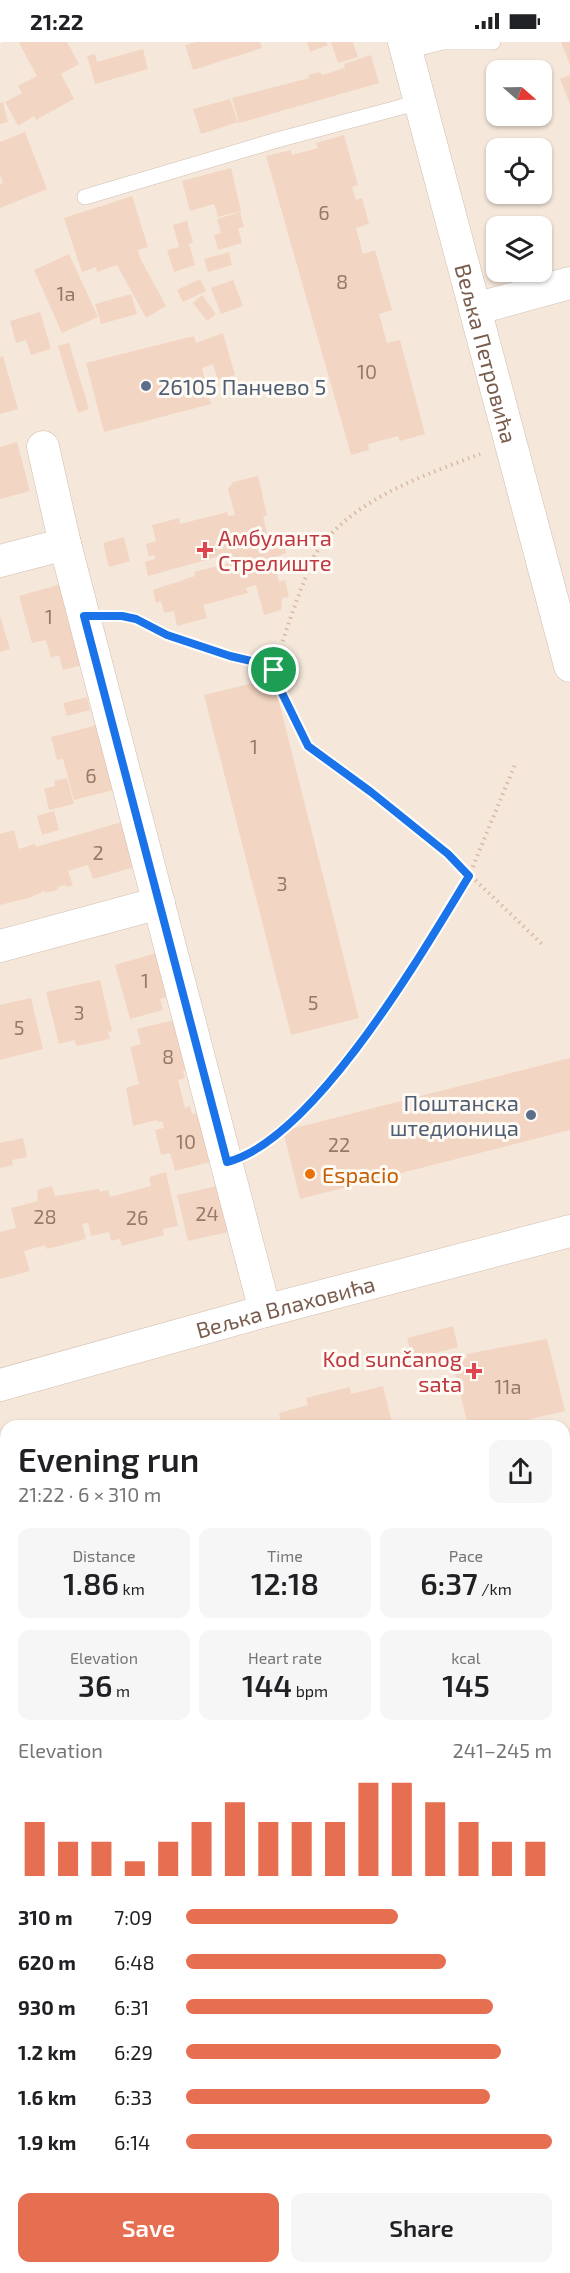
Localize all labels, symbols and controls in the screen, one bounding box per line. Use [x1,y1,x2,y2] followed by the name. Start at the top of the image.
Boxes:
[30,8,84,34] text: 21:22
[486,60,552,126] north arrow
[486,60,552,282] map controls
[486,138,552,204] button: locate
[318,200,330,224] house number: 6
[486,216,552,282] button: layers
[450,261,523,446] street label: Вељка Петровића
[336,269,348,293] house number: 8
[57,281,75,305] house number: 1a
[357,359,377,383] house number: 10
[158,373,326,399] place label: 26105 Панчево 5
[139,379,153,393] marker: 26105 Панчево 5
[218,524,332,575] place label: Амбуланта Стрелиште
[196,541,214,559] marker: Амбуланта Стрелиште
[45,604,53,628] house number: 1
[248,644,299,695] pin
[257,653,290,686] icon: arrive
[250,734,258,758] house number: 1
[85,763,97,787] house number: 6
[92,840,104,864] house number: 2
[276,871,288,895] house number: 3
[141,968,149,992] house number: 1
[308,990,318,1014] house number: 5
[73,1000,85,1024] house number: 3
[14,1015,24,1039] house number: 5
[162,1044,174,1068] house number: 8
[390,1089,519,1140] place label: Поштанска штедионица
[524,1108,538,1122] marker: Поштанска штедионица
[176,1129,196,1153] house number: 10
[328,1132,350,1156] house number: 22
[322,1161,399,1187] place label: Espacio
[303,1167,317,1181] marker: Espacio
[195,1201,219,1225] house number: 24
[33,1204,57,1228] house number: 28
[126,1205,148,1229] house number: 26
[193,1270,378,1343] street label: Вељка Влаховића
[322,1345,462,1396] place label: Kod sunčanog sata
[467,1364,481,1378] marker: Kod sunčanog sata
[495,1374,521,1398] house number: 11a
[18,1439,199,1479] text: Evening run
[489,1440,552,1503] button: share
[18,1482,161,1506] text: 21:22 · 6 × 310 m
[72,1546,136,1565] text: Distance
[267,1546,303,1565] text: Time
[449,1546,483,1565] text: Pace
[63,1565,119,1601] text: 1.86
[251,1565,319,1601] text: 12:18
[420,1565,478,1601] text: 6:37
[119,1579,145,1598] text: km
[478,1579,512,1598] text: /km
[70,1648,138,1667] text: Elevation
[248,1648,322,1667] text: Heart rate
[451,1648,481,1667] text: kcal
[78,1667,112,1703] text: 36
[242,1667,292,1703] text: 144
[442,1667,490,1703] text: 145
[112,1681,130,1700] text: m
[292,1681,328,1700] text: bpm
[18,1738,103,1762] text: Elevation
[452,1738,552,1762] text: 241–245 m
[18,1905,73,1929] text: 310 m
[114,1905,152,1929] text: 7:09
[18,1950,76,1974] text: 620 m
[114,1950,155,1974] text: 6:48
[18,1995,76,2019] text: 930 m
[114,1995,149,2019] text: 6:31
[18,2040,76,2064] text: 1.2 km
[114,2040,153,2064] text: 6:29
[18,2085,76,2109] text: 1.6 km
[114,2085,152,2109] text: 6:33
[18,2130,76,2154] text: 1.9 km
[114,2130,150,2154] text: 6:14
[18,2193,279,2262] button: Save
[291,2193,552,2262] button: Share

